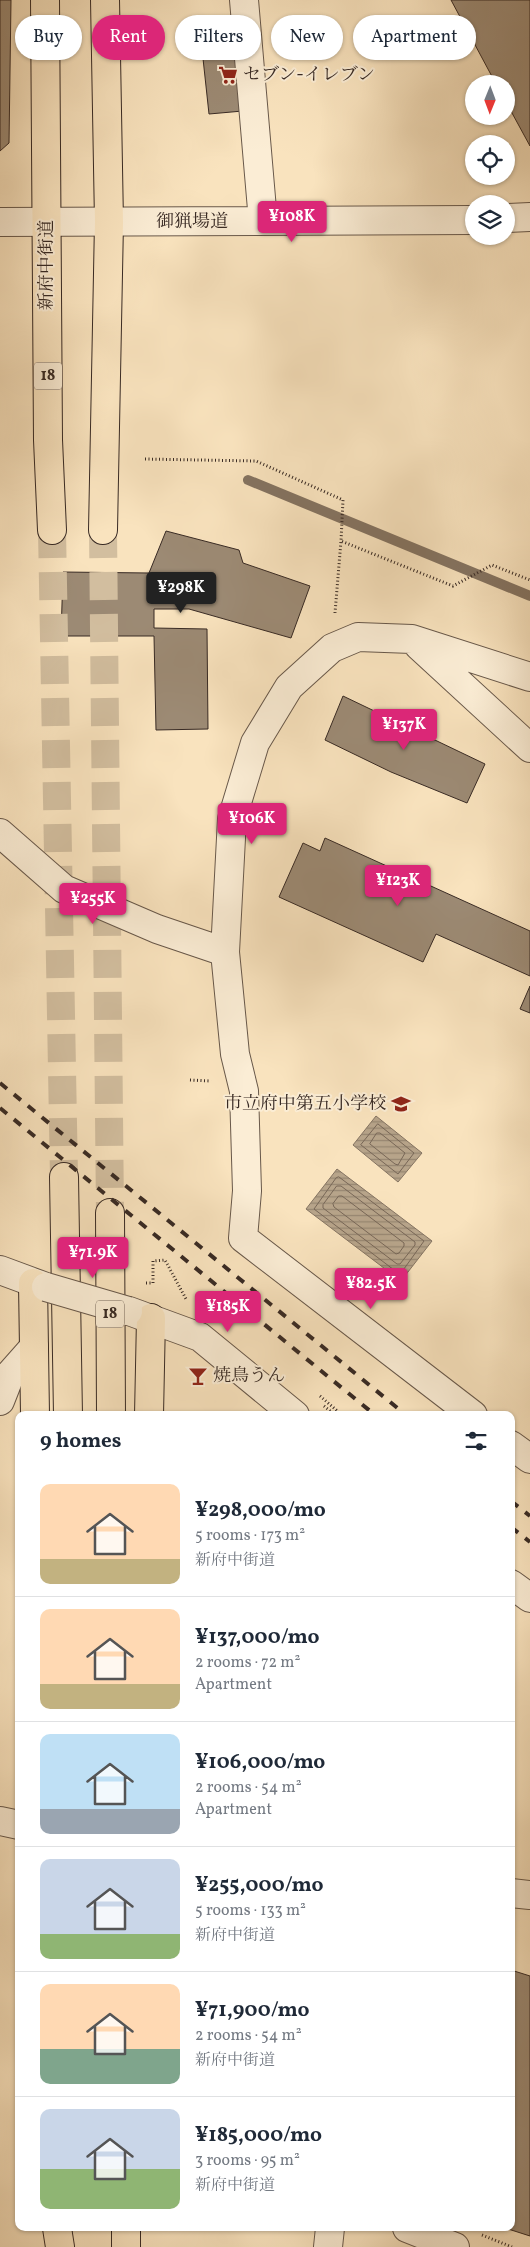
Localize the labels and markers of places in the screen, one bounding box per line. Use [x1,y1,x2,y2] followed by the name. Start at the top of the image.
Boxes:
[243,63,375,88] place label: セブン-イレブン
[217,64,239,86] supermarket icon: セブン-イレブン
[257,200,327,243] pin: ¥108K
[146,572,216,614] pin: ¥298K
[369,708,439,751] pin: ¥137K
[217,802,287,845] pin: ¥106K
[363,864,433,907] pin: ¥123K
[58,882,128,925] pin: ¥255K
[224,1092,386,1117] place label: 市立府中第五小学校
[390,1093,412,1115] school or university icon: 市立府中第五小学校
[52,1236,134,1279] pin: ¥71.9K
[330,1268,412,1310] pin: ¥82.5K
[193,1290,263,1333] pin: ¥185K
[213,1364,285,1389] place label: 焼鳥うん
[187,1365,209,1387] bar icon: 焼鳥うん

